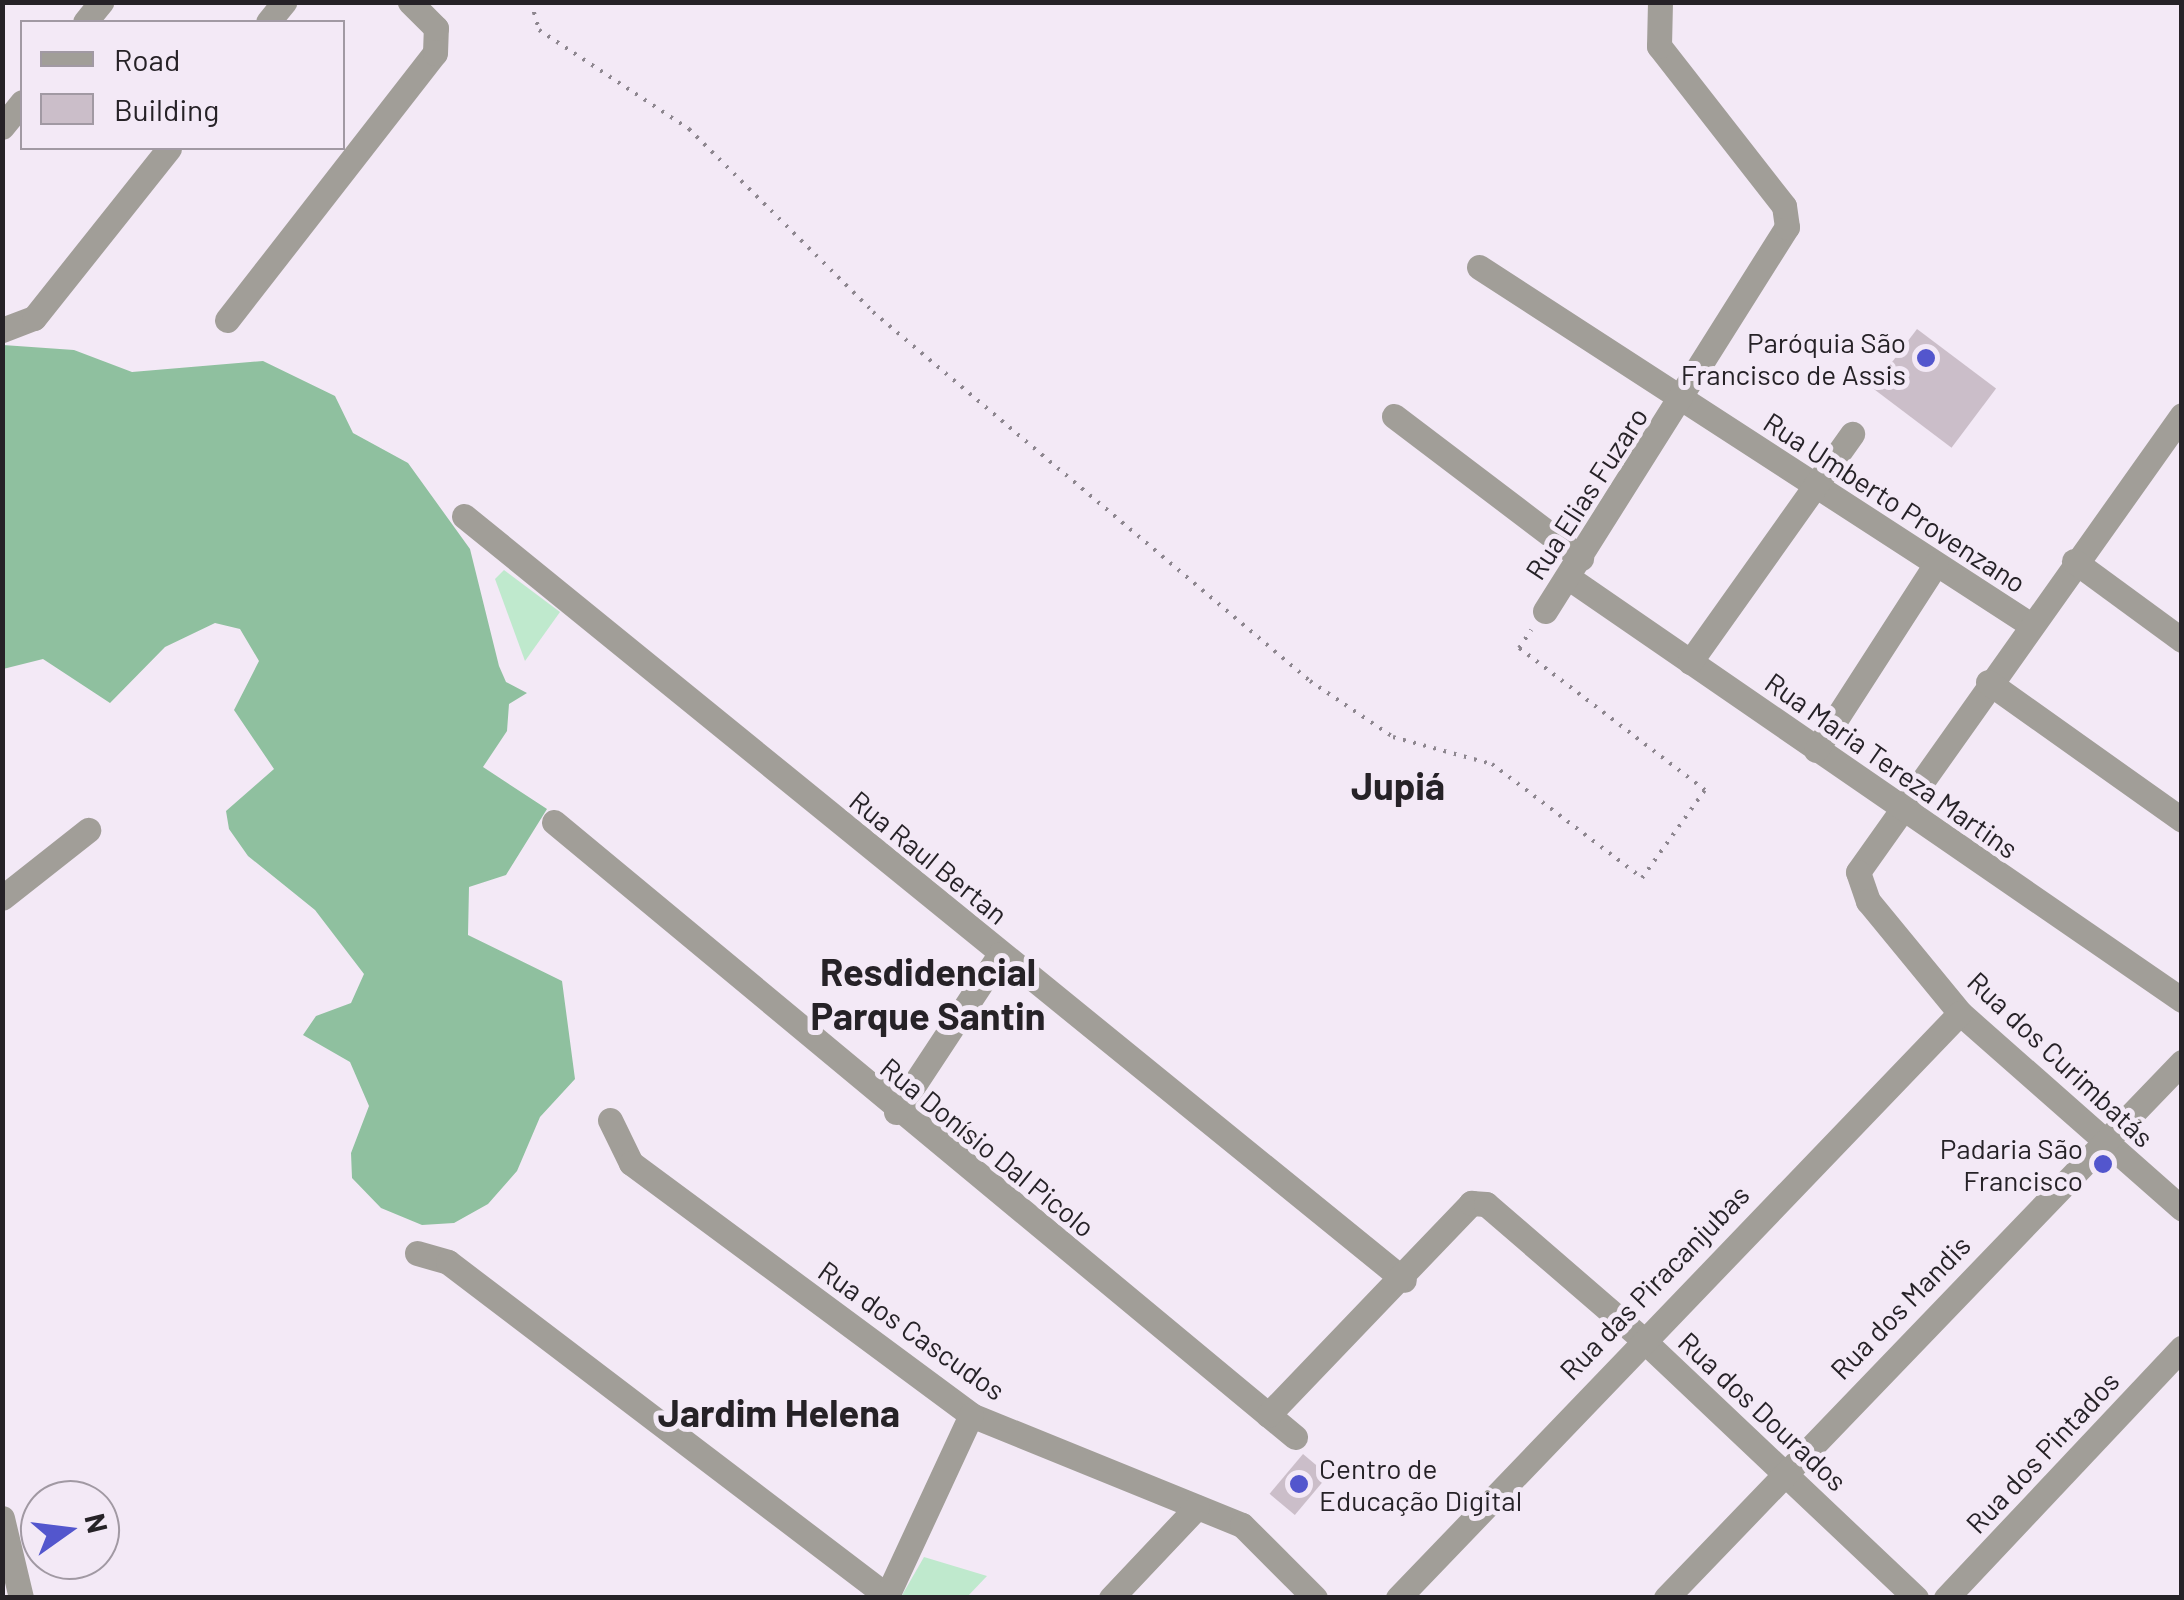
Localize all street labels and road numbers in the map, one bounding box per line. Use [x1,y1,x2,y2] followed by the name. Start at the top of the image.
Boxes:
[1518,401,1654,585] street label: Rua Elias Fuzaro
[1758,405,2032,599] street label: Rua Umberto Provenzano
[1759,665,2025,865] street label: Rua Maria Tereza Martins
[843,783,1015,931] street label: Rua Raul Bertan
[1961,964,2161,1154] street label: Rua dos Curimbatás
[874,1050,1102,1244] street label: Rua Donísio Dal Picolo
[1552,1178,1756,1386] street label: Rua das Piracanjubas
[1823,1228,1977,1386] street label: Rua dos Mandis
[812,1253,1012,1407] street label: Rua dos Cascudos
[1672,1324,1854,1498] street label: Rua dos Dourados
[1958,1364,2126,1540] street label: Rua dos Pintados

